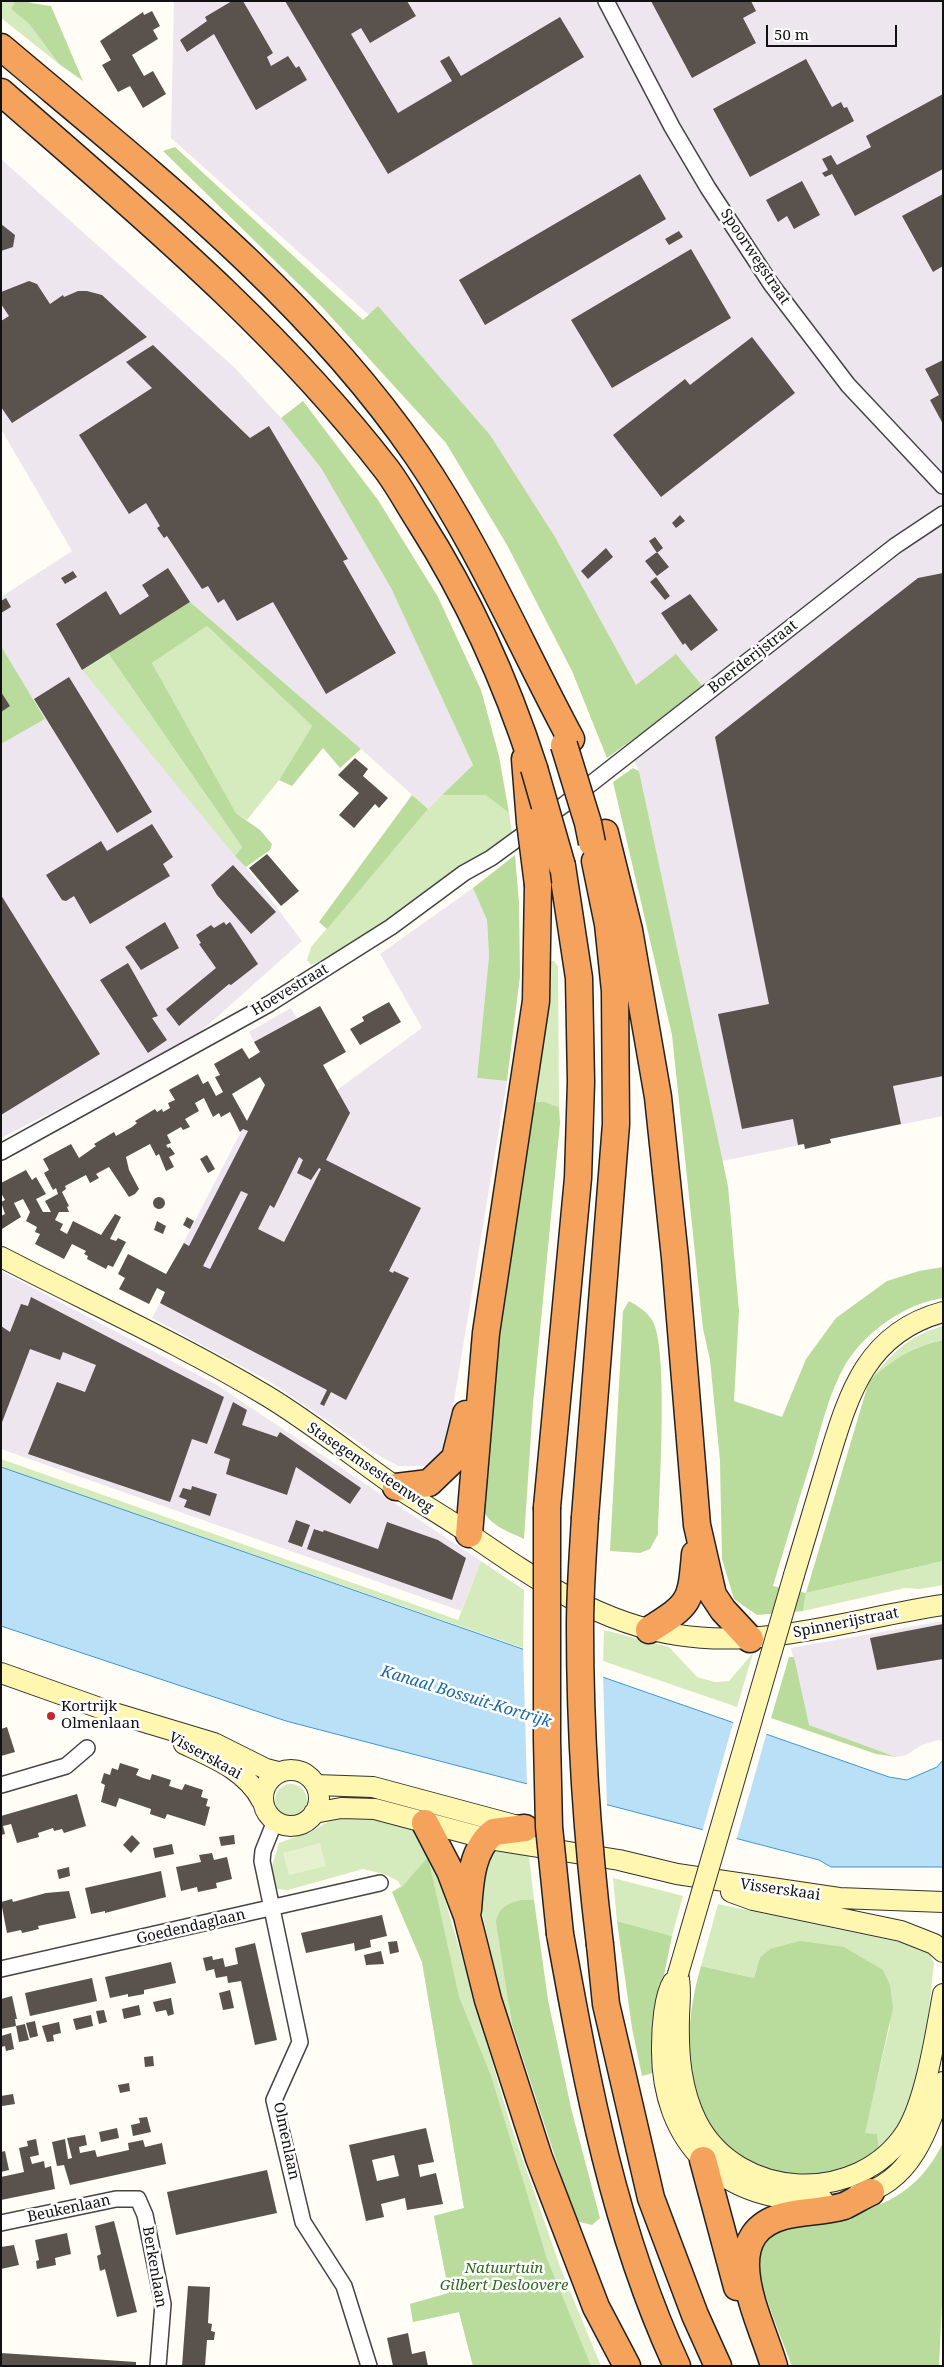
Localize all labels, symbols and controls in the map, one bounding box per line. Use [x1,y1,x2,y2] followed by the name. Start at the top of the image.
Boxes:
[769,15,900,47] scale bar
[774,24,809,44] text: 50 m
[716,206,794,308] street label: Spoorwegstraat
[705,617,801,697] street label: Boerderijstraat
[248,960,332,1020] street label: Hoevestraat
[303,1419,437,1517] street label: Stasegemsesteenweg
[792,1604,900,1642] street label: Spinnerijstraat
[379,1662,553,1732] water label: Kanaal Bossuit-Kortrijk
[61,1698,140,1733] place label: Kortrijk Olmenlaan
[45,1710,57,1722] marker: Kortrijk Olmenlaan
[165,1729,245,1783] street label: Visserskaai
[739,1875,821,1905] street label: Visserskaai
[135,1906,247,1948] street label: Goedendaglaan
[269,2101,303,2181] street label: Olmenlaan
[26,2191,112,2227] street label: Beukenlaan
[138,2225,170,2309] street label: Berkenlaan
[440,2260,568,2295] park label: Natuurtuin Gilbert Desloovere

